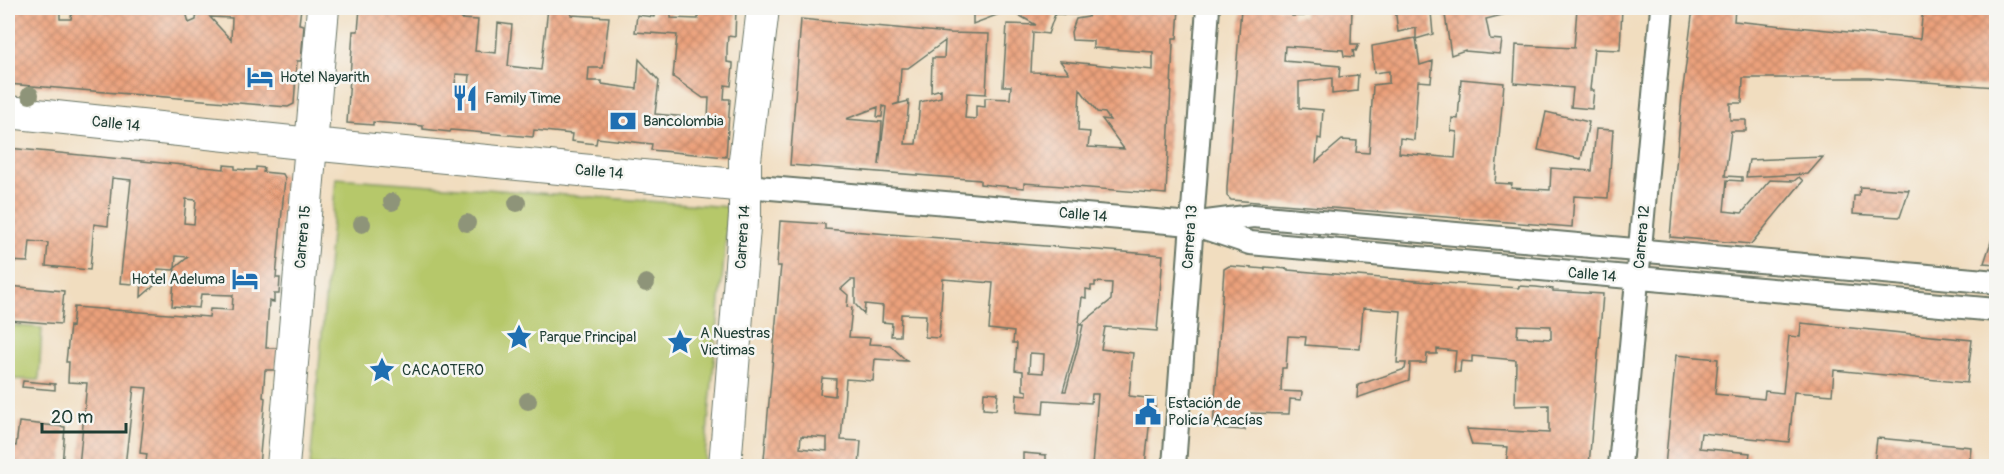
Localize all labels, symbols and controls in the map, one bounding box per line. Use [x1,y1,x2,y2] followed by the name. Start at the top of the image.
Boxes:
[245,62,275,92] hotel icon: Hotel Nayarith
[280,68,369,87] place label: Hotel Nayarith
[450,83,480,113] restaurant icon: Family Time
[485,89,561,108] place label: Family Time
[608,106,638,136] bank icon: Bancolombia
[91,112,141,136] street label: Calle 14
[643,112,724,131] place label: Bancolombia
[574,160,624,184] street label: Calle 14
[1058,203,1108,227] street label: Calle 14
[291,204,315,270] street label: Carrera 15
[731,204,755,270] street label: Carrera 14
[1178,204,1202,270] street label: Carrera 13
[1630,204,1654,270] street label: Carrera 12
[1567,263,1617,287] street label: Calle 14
[230,264,260,294] hotel icon: Hotel Adeluma
[132,270,225,289] place label: Hotel Adeluma
[504,322,534,352] place icon: Parque Principal
[700,324,770,360] place label: A Nuestras Victimas
[665,327,695,357] place icon: A Nuestras Victimas
[539,328,637,347] place label: Parque Principal
[367,355,397,385] place icon: CACAOTERO
[402,361,484,380] place label: CACAOTERO
[1168,394,1263,430] place label: Estación de Policía Acacías
[42,396,126,434] scale bar
[1133,397,1163,427] public building icon: Estación de Policía Acacías
[51,406,93,429] text: 20 m

